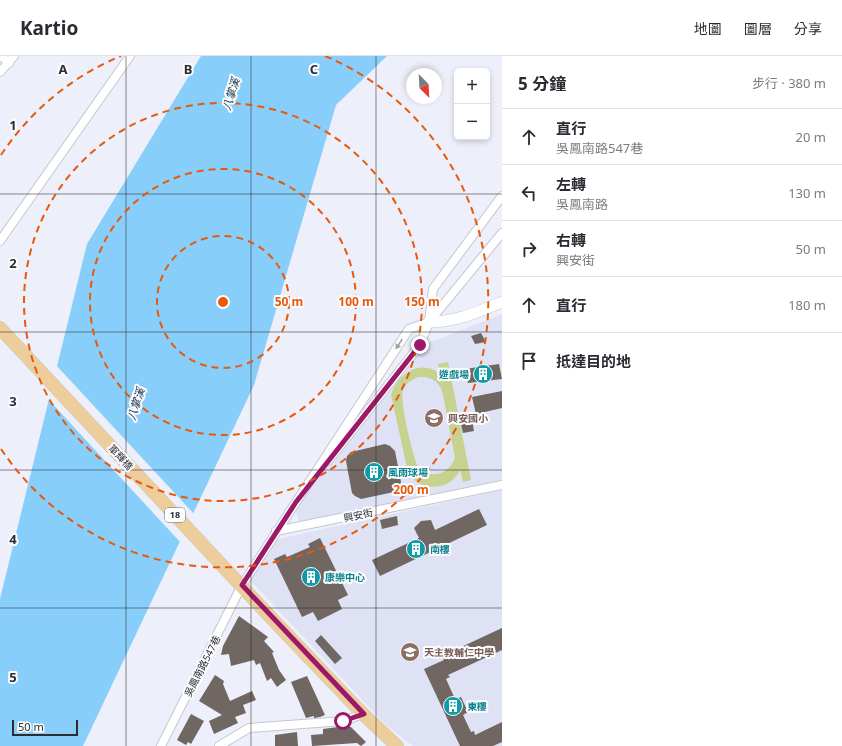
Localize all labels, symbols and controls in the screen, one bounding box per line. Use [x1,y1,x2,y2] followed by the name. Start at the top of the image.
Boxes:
[20,15,78,41] text: Kartio
[694,19,722,38] text: 地圖
[744,19,772,38] text: 圖層
[794,19,822,38] text: 分享
[59,60,68,78] text: A
[184,60,192,78] text: B
[310,60,318,78] text: C
[406,68,442,104] north arrow
[454,68,490,140] map controls
[454,68,490,104] button: +
[518,72,566,95] text: 5 分鐘
[219,74,243,112] water label: 八掌溪
[752,74,826,92] text: 步行 · 380 m
[454,104,490,140] button: −
[9,116,17,134] text: 1
[556,118,586,138] text: 直行
[518,126,540,148] icon: ahead
[796,128,826,146] text: 20 m
[556,139,643,157] text: 吳鳳南路547巷
[556,174,586,194] text: 左轉
[518,182,540,204] icon: left
[788,184,826,202] text: 130 m
[556,195,608,213] text: 吳鳳南路
[556,230,586,250] text: 右轉
[518,238,540,260] icon: right
[796,240,826,258] text: 50 m
[556,251,595,269] text: 興安街
[9,254,17,272] text: 2
[275,293,303,310] text: 50 m
[338,293,374,310] text: 100 m
[404,293,440,310] text: 150 m
[518,294,540,316] icon: ahead
[216,295,230,309] centre of rings
[556,295,586,315] text: 直行
[788,296,826,314] text: 180 m
[411,336,429,354] route end
[396,338,403,350] one-way arrow
[518,350,540,372] icon: arrive
[556,351,631,371] text: 抵達目的地
[472,363,494,385] building icon: 遊戲場
[438,367,469,381] place label: 遊戲場
[123,384,148,422] water label: 八掌溪
[9,392,17,410] text: 3
[423,407,445,429] school or university icon: 興安國小
[448,411,489,425] place label: 興安國小
[106,441,136,473] street label: 軍輝橋
[363,461,385,483] building icon: 風雨球場
[388,465,428,479] place label: 風雨球場
[393,481,429,498] text: 200 m
[342,505,374,525] street label: 興安街
[165,508,185,522] road number: 18
[9,530,17,548] text: 4
[405,538,427,560] building icon: 南樓
[430,542,450,556] place label: 南樓
[300,566,322,588] building icon: 康樂中心
[325,570,365,584] place label: 康樂中心
[181,633,223,699] street label: 吳鳳南路547巷
[399,641,421,663] school or university icon: 天主教輔仁中學
[424,645,494,659] place label: 天主教輔仁中學
[9,668,17,686] text: 5
[442,695,464,717] building icon: 東樓
[467,699,487,713] place label: 東樓
[334,712,352,730] route start
[12,718,78,737] scale bar
[18,719,44,734] text: 50 m

